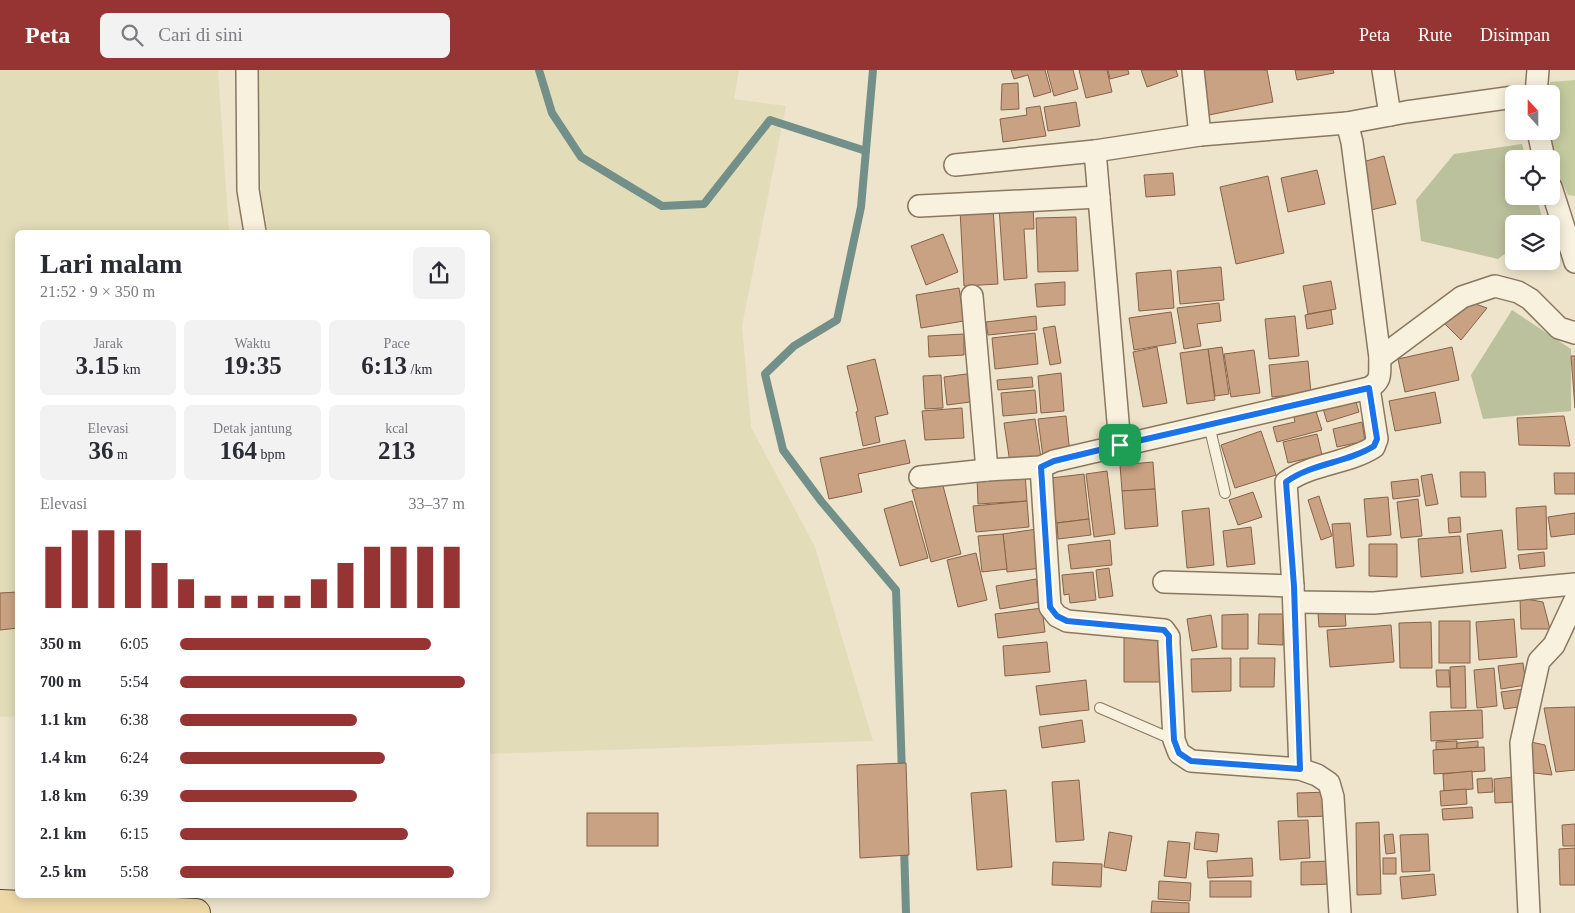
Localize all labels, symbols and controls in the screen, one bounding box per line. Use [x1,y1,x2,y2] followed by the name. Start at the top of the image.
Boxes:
[100,13,450,58] search box
[118,21,146,49] icon: search
[25,22,70,48] text: Peta
[158,24,243,45] text: Cari di sini
[1359,25,1390,45] text: Peta
[1418,25,1452,45] text: Rute
[1480,25,1550,45] text: Disimpan
[1505,85,1560,140] north arrow
[1505,85,1560,270] map controls
[1505,150,1560,205] button: locate
[1505,215,1560,270] button: layers
[413,247,465,299] button: share
[40,248,182,279] text: Lari malam
[40,283,155,300] text: 21:52 · 9 × 350 m
[93,336,123,351] text: Jarak
[234,336,271,351] text: Waktu
[384,336,410,351] text: Pace
[76,352,119,379] text: 3.15
[223,352,282,379] text: 19:35
[361,352,407,379] text: 6:13
[119,362,141,377] text: km
[407,362,432,377] text: /km
[88,421,129,436] text: Elevasi
[213,421,292,436] text: Detak jantung
[385,421,408,436] text: kcal
[1099,424,1141,466] pin
[1106,431,1134,459] icon: arrive
[88,437,113,464] text: 36
[220,437,257,464] text: 164
[378,437,416,464] text: 213
[113,447,128,462] text: m
[257,447,285,462] text: bpm
[40,495,87,512] text: Elevasi
[409,495,465,512] text: 33–37 m
[40,635,81,652] text: 350 m
[120,635,148,652] text: 6:05
[40,673,81,690] text: 700 m
[120,673,148,690] text: 5:54
[40,711,86,728] text: 1.1 km
[120,711,148,728] text: 6:38
[40,749,86,766] text: 1.4 km
[120,749,148,766] text: 6:24
[40,787,86,804] text: 1.8 km
[120,787,148,804] text: 6:39
[40,825,86,842] text: 2.1 km
[120,825,148,842] text: 6:15
[40,863,86,880] text: 2.5 km
[120,863,148,880] text: 5:58

